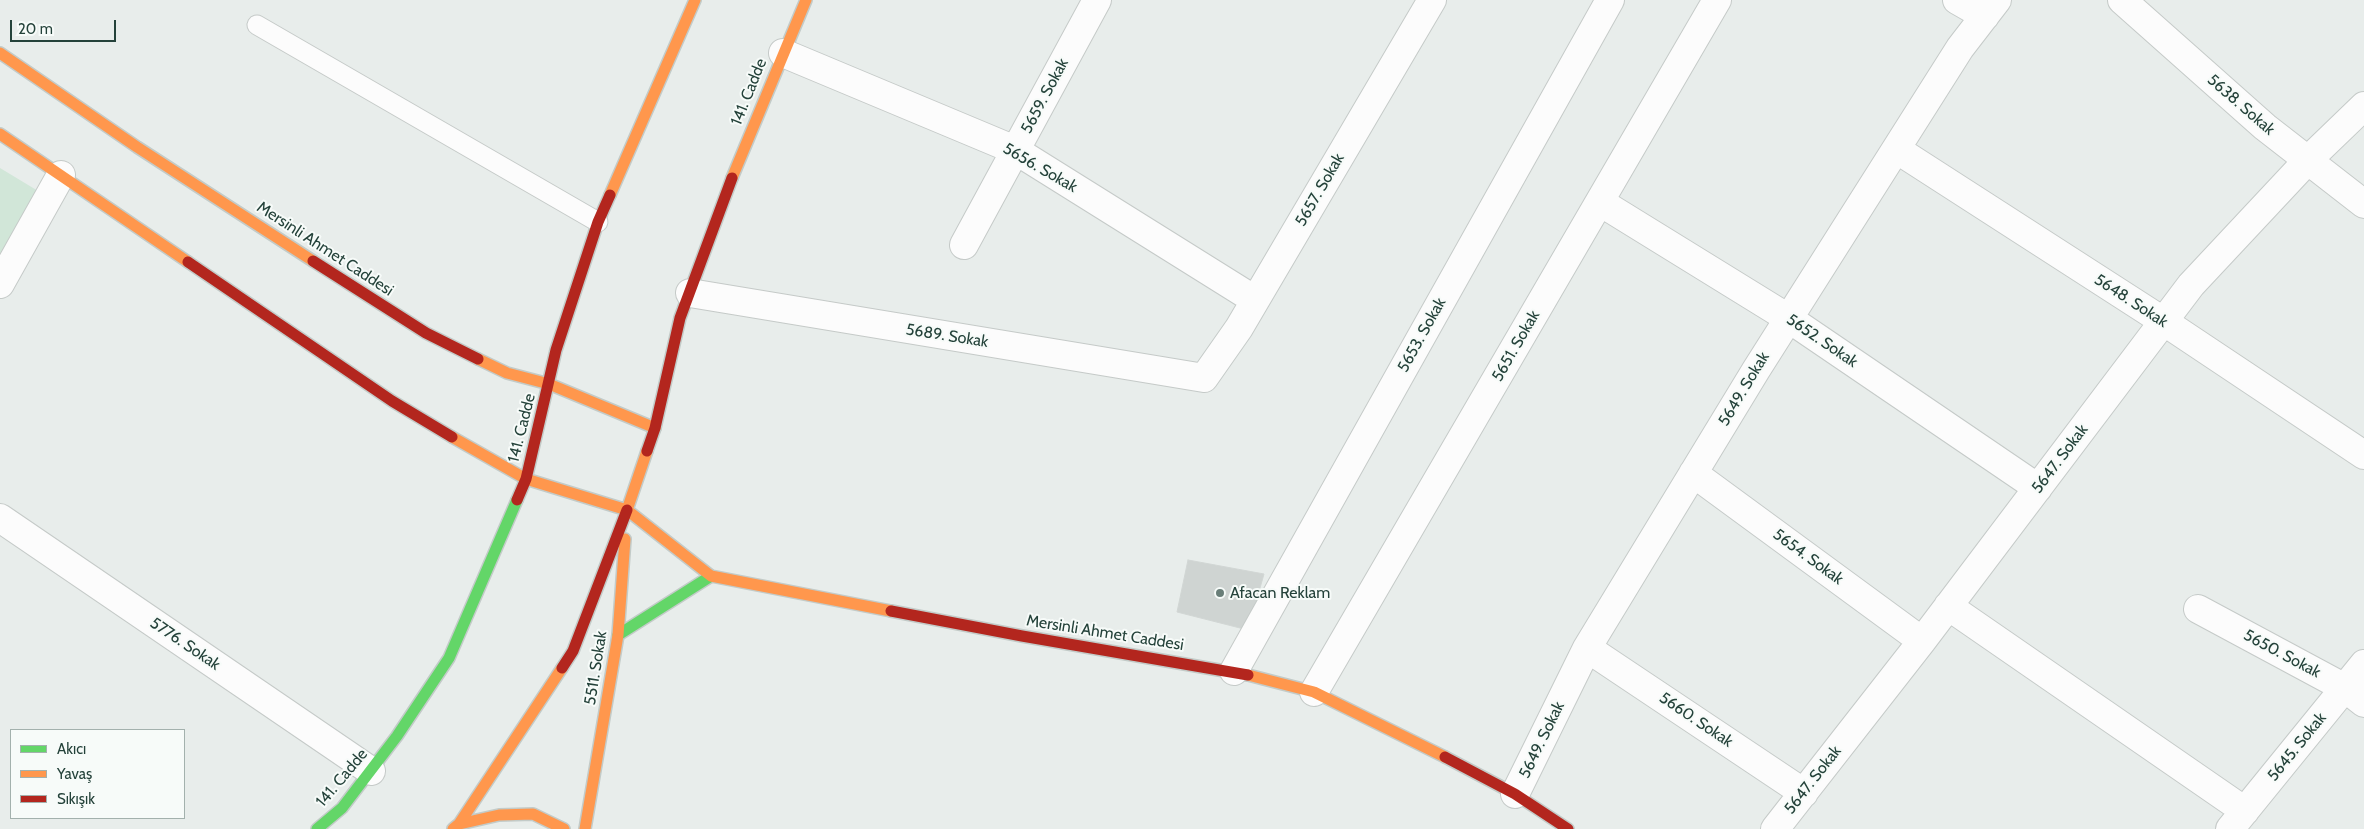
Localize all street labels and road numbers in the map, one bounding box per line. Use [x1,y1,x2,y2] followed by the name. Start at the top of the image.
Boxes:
[1017,55,1073,137] street label: 5659. Sokak
[727,56,771,128] street label: 141. Cadde
[2203,70,2279,140] street label: 5638. Sokak
[999,139,1081,197] street label: 5656. Sokak
[1291,150,1349,230] street label: 5657. Sokak
[253,198,397,300] street label: Mersinli Ahmet Caddesi
[2091,270,2171,332] street label: 5648. Sokak
[1394,294,1450,376] street label: 5653. Sokak
[1488,307,1544,385] street label: 5651. Sokak
[1783,310,1861,372] street label: 5652. Sokak
[904,320,990,352] street label: 5689. Sokak
[1714,349,1774,429] street label: 5649. Sokak
[504,392,540,464] street label: 141. Cadde
[2028,421,2092,497] street label: 5647. Sokak
[1769,525,1847,589] street label: 5654. Sokak
[1025,611,1185,655] street label: Mersinli Ahmet Caddesi
[146,614,224,674] street label: 5776. Sokak
[2240,626,2324,682] street label: 5650. Sokak
[581,630,611,706] street label: 5511. Sokak
[1656,688,1736,752] street label: 5660. Sokak
[1515,699,1569,781] street label: 5649. Sokak
[2264,709,2330,785] street label: 5645. Sokak
[1780,742,1846,818] street label: 5647. Sokak
[312,745,372,811] street label: 141. Cadde

